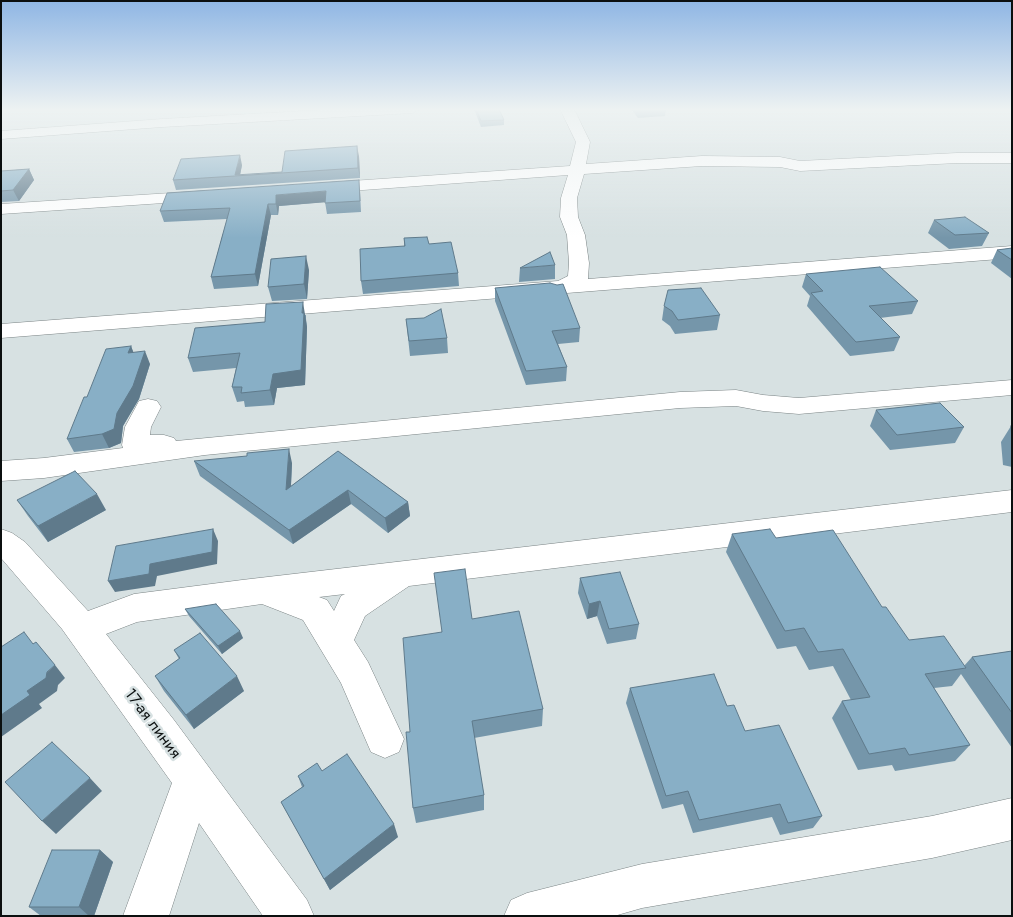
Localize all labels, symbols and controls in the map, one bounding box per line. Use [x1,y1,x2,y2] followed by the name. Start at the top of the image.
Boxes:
[120,685,184,763] street label: 17-ая линия

